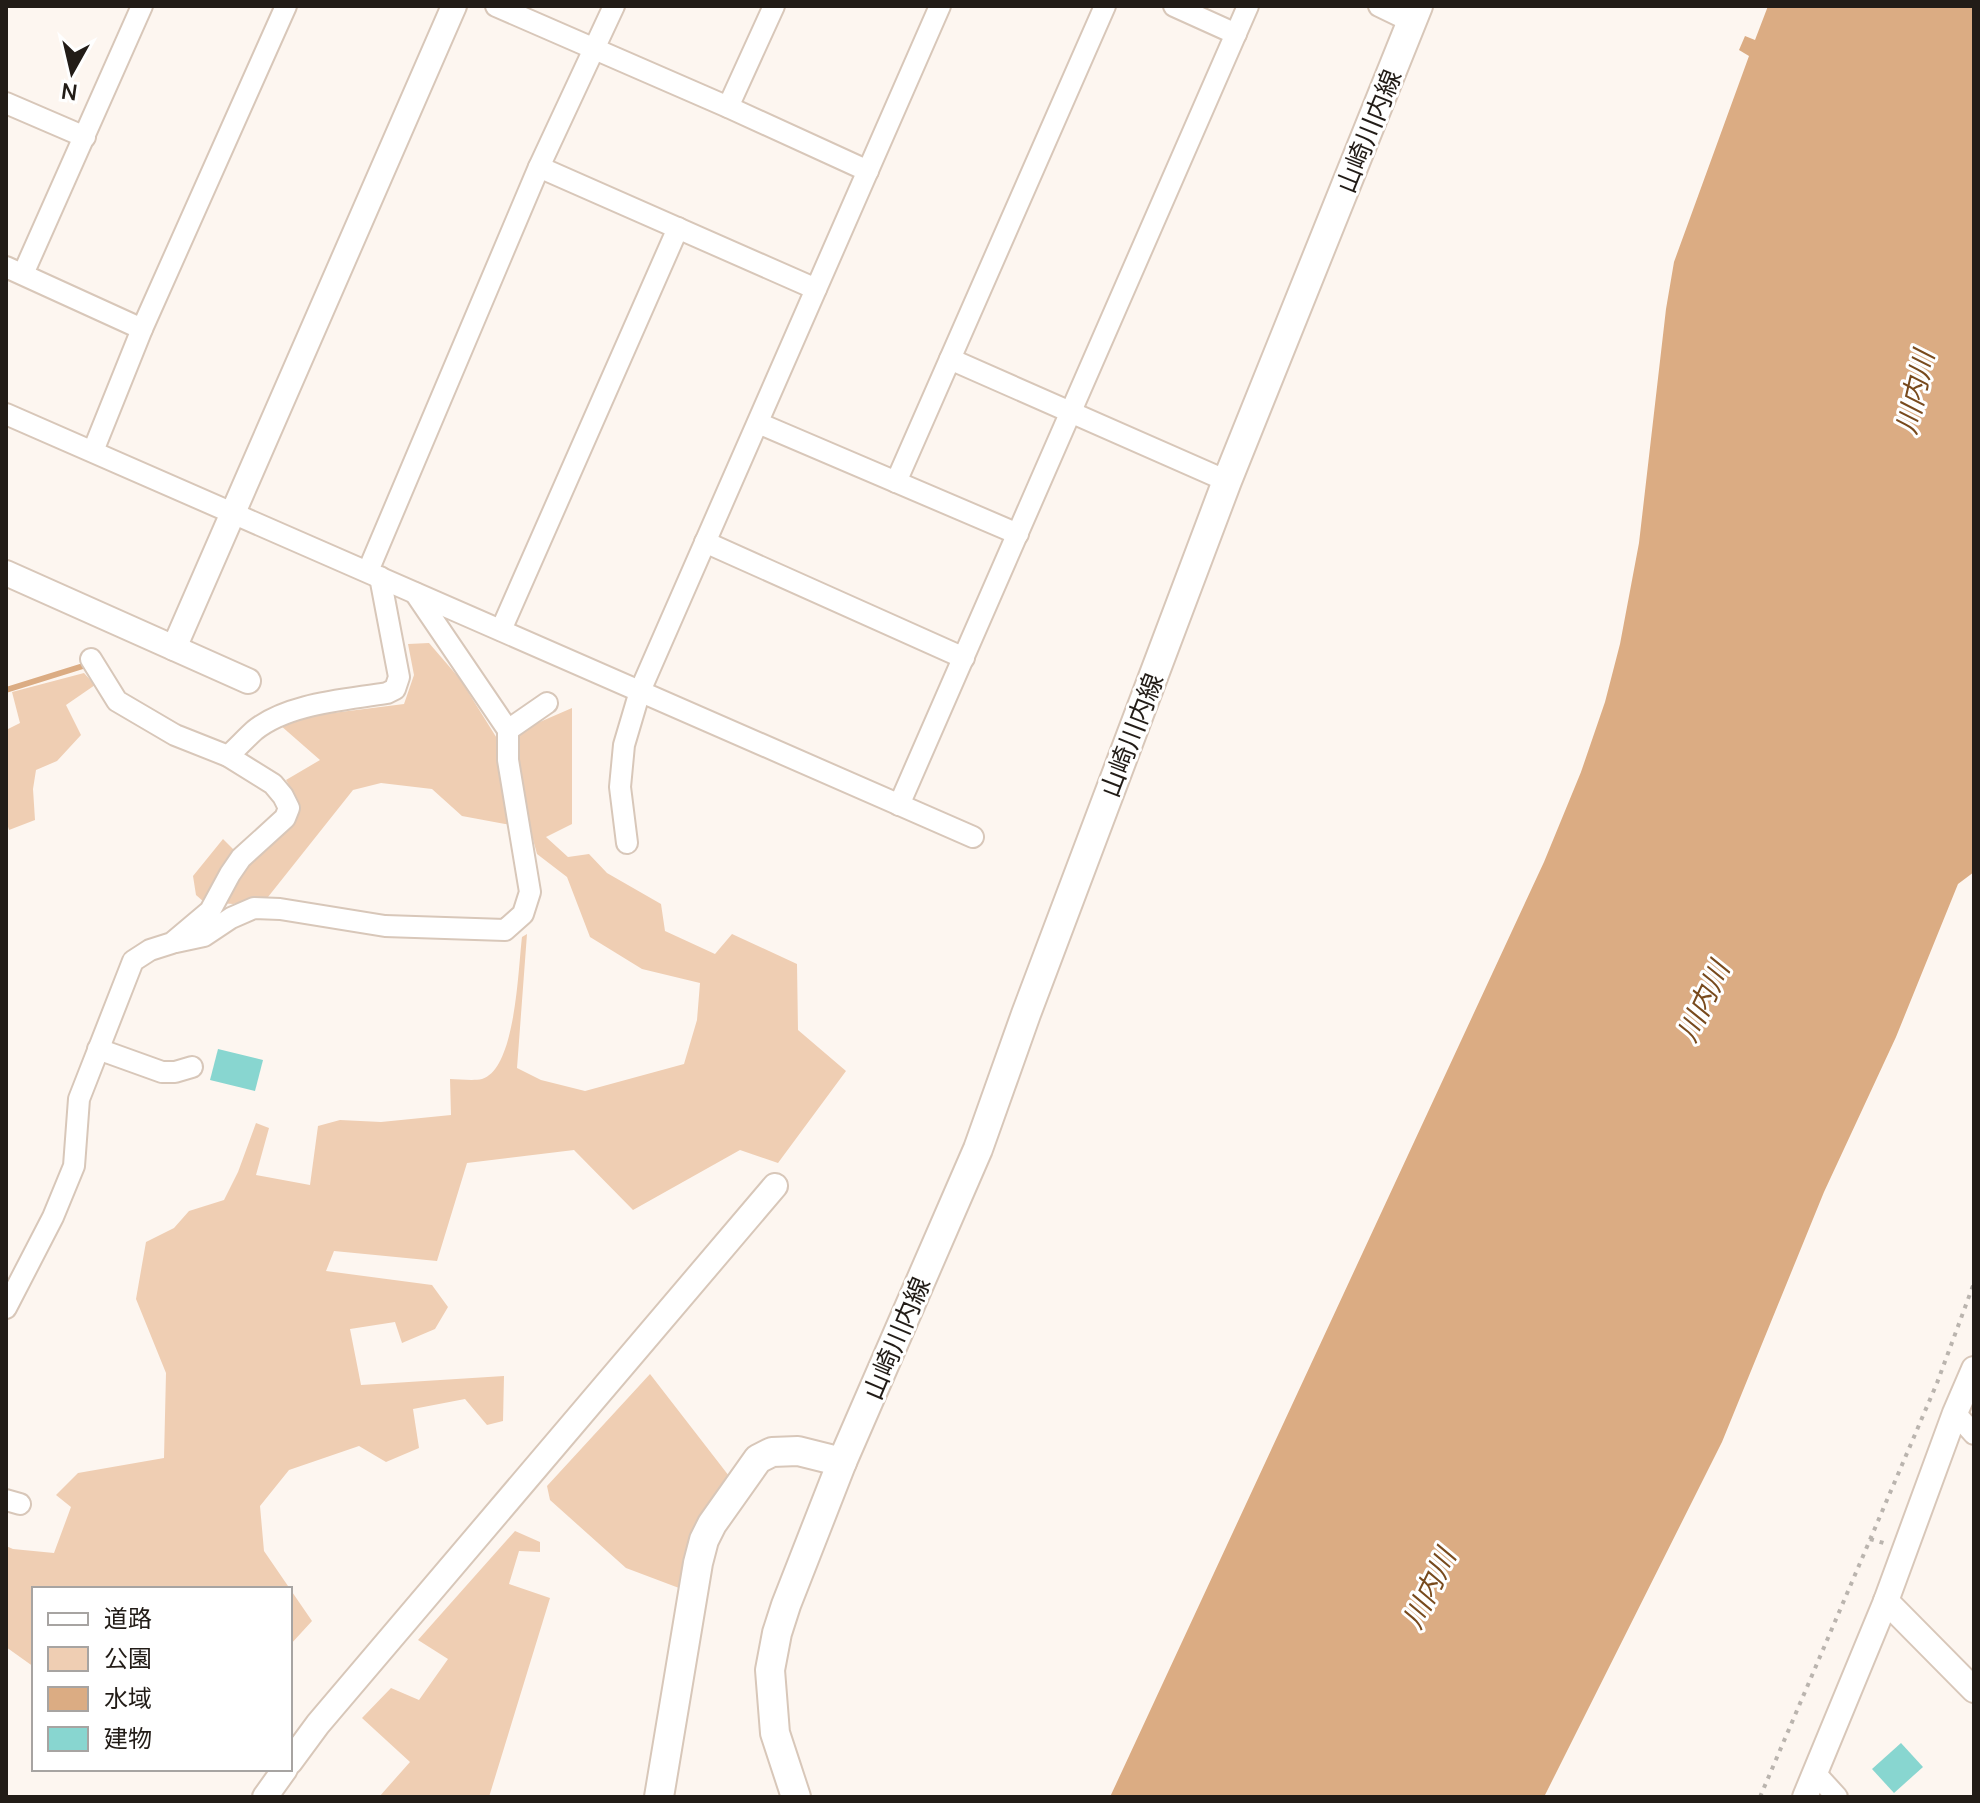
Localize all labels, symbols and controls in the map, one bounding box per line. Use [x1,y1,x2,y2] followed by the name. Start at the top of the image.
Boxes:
[32,32,112,112] north arrow
[1327,64,1409,198] street label: 山崎川内線
[59,76,79,108] text: N
[1886,344,1943,437] water label: 川内川
[1091,668,1171,802] street label: 山崎川内線
[1667,952,1738,1047] water label: 川内川
[854,1271,938,1405] street label: 山崎川内線
[1393,1539,1465,1634] water label: 川内川
[32,1587,292,1771] legend
[104,1601,152,1634] text: 道路
[104,1641,152,1674] text: 公園
[104,1681,152,1714] text: 水域
[104,1721,152,1754] text: 建物

